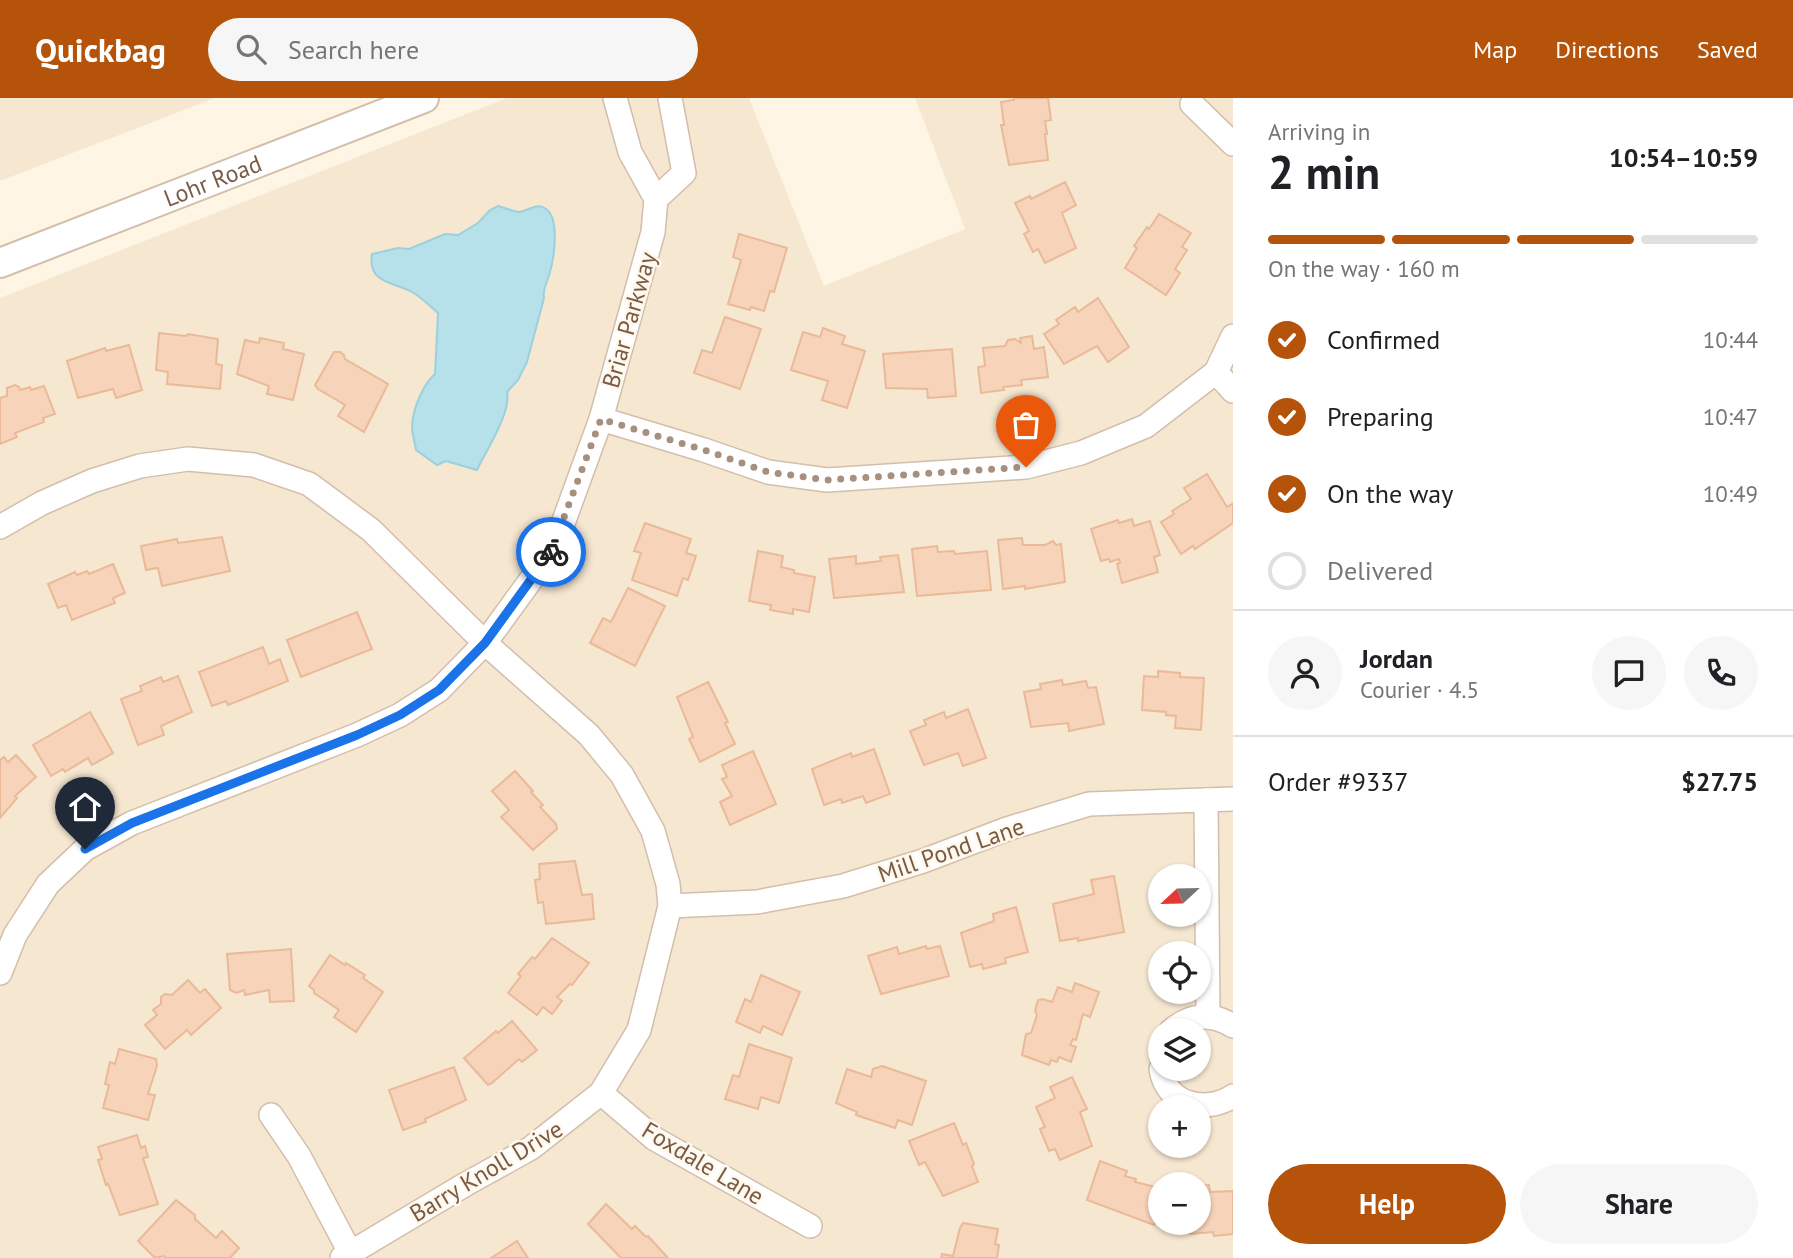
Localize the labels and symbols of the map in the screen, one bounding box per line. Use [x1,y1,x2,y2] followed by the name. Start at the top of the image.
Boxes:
[159,147,266,213] street label: Lohr Road
[595,248,663,392] street label: Briar Parkway
[996,395,1056,467] pin
[516,517,586,587] courier
[55,777,115,849] pin
[874,810,1028,890] street label: Mill Pond Lane
[1148,864,1211,928] north arrow
[404,1113,568,1229] street label: Barry Knoll Drive
[636,1115,770,1211] street label: Foxdale Lane

